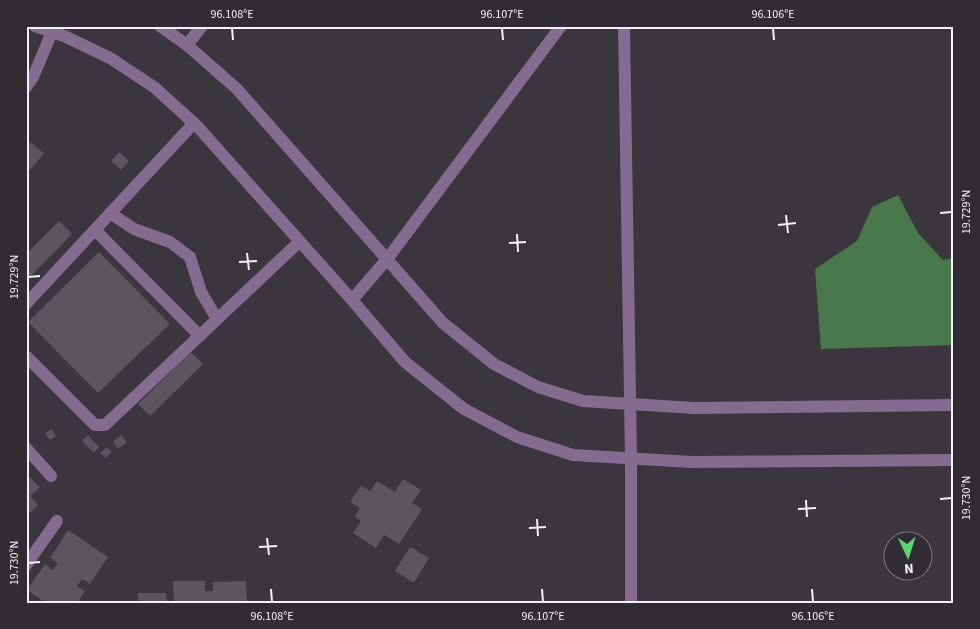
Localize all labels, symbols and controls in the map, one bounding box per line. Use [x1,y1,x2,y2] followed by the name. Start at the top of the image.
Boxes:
[210,6,254,23] text: 96.108°E
[480,6,524,23] text: 96.107°E
[751,6,795,23] text: 96.106°E
[958,190,975,234] text: 19.729°N
[6,255,23,299] text: 19.729°N
[958,476,975,520] text: 19.730°N
[882,532,932,582] north arrow
[6,541,23,585] text: 19.730°N
[903,558,914,578] text: N
[250,608,294,625] text: 96.108°E
[521,608,565,625] text: 96.107°E
[791,608,835,625] text: 96.106°E

